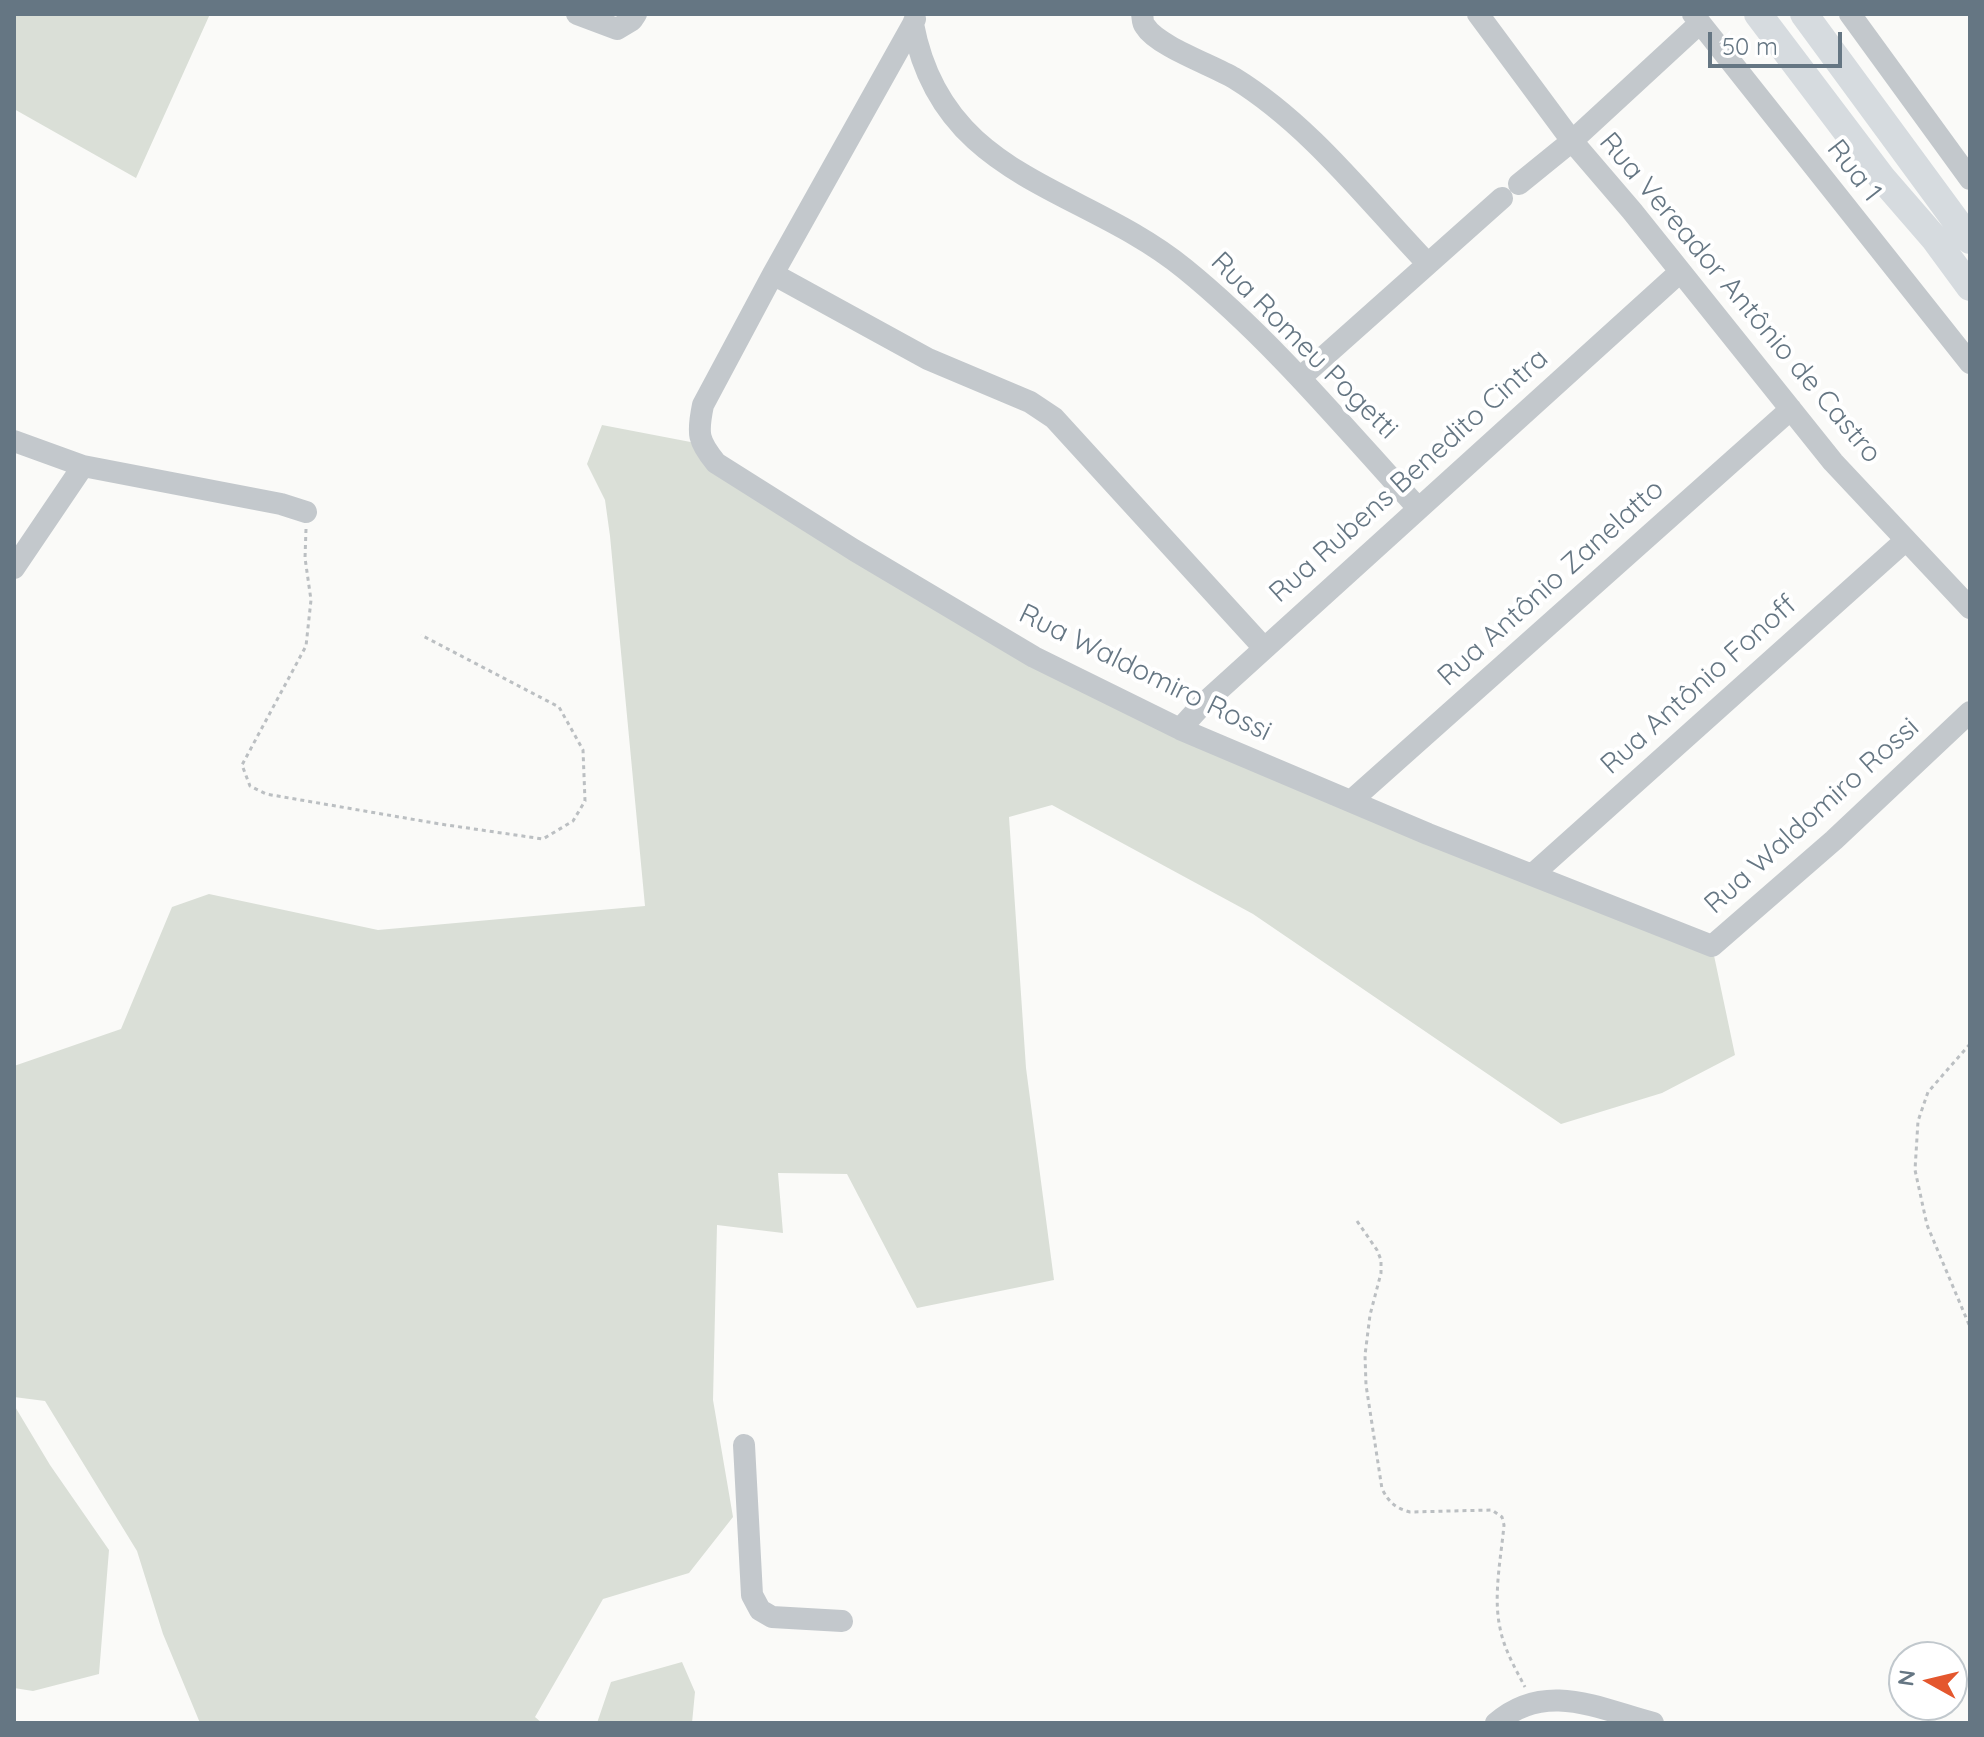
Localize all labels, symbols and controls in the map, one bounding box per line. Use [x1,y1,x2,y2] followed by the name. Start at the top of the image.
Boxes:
[1712,16,1846,66] scale bar
[1722,31,1778,61] text: 50 m
[1592,126,1888,470] street label: Rua Vereador Antônio de Castro
[1819,133,1889,209] street label: Rua 1
[1204,246,1404,446] street label: Rua Romeu Pogetti
[1263,342,1555,610] street label: Rua Rubens Benedito Cintra
[1431,473,1671,693] street label: Rua Antônio Zanelatto
[1594,588,1804,782] street label: Rua Antônio Fonoff
[1013,597,1277,749] street label: Rua Waldomiro Rossi
[1698,711,1926,921] street label: Rua Waldomiro Rossi
[1888,1641,1968,1721] north arrow
[1891,1668,1921,1688] text: N

